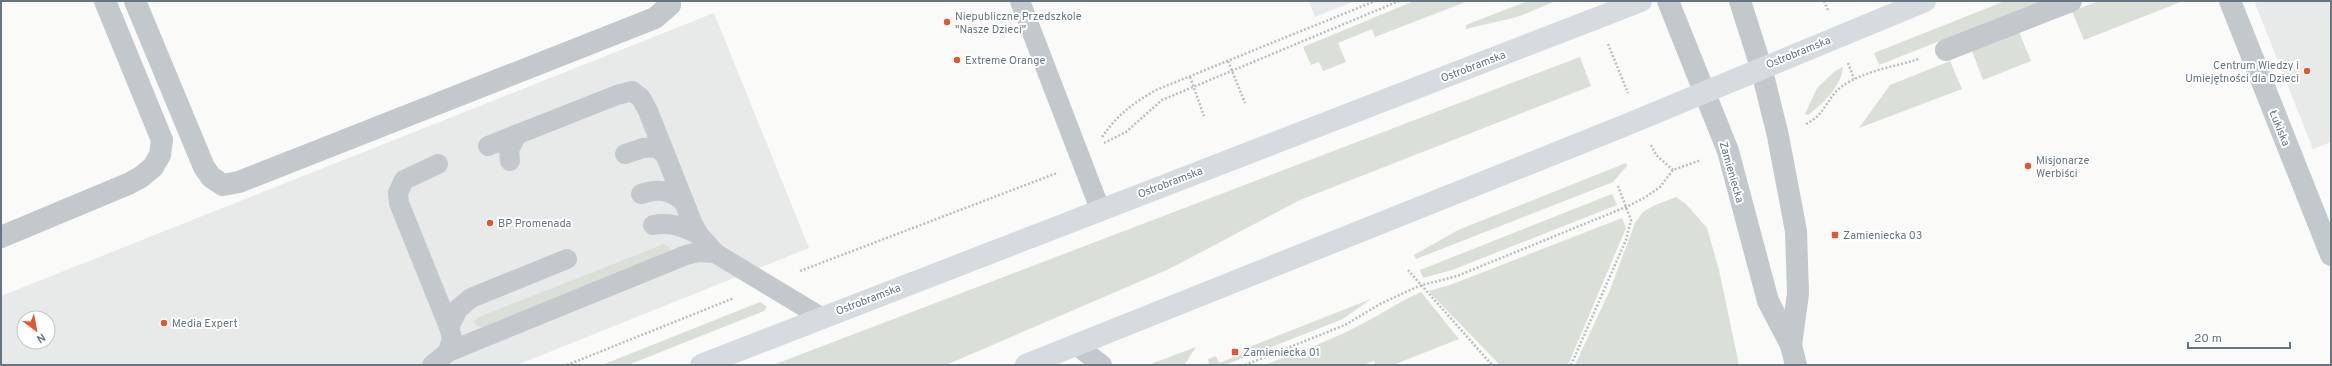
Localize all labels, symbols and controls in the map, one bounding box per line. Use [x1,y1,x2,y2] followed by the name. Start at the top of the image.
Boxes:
[955,10,1082,37] place label: Niepubliczne Przedszkole "Nasze Dzieci"
[942,17,952,27] marker: Niepubliczne Przedszkole "Nasze Dzieci"
[1764,34,1833,72] street label: Ostrobramska
[1439,48,1508,86] street label: Ostrobramska
[965,54,1045,68] place label: Extreme Orange
[952,55,962,65] marker: Extreme Orange
[2185,59,2299,86] place label: Centrum Wiedzy i Umiejętności dla Dzieci
[2302,66,2312,76] marker: Centrum Wiedzy i Umiejętności dla Dzieci
[2266,108,2293,149] street label: Łukiska
[1716,140,1747,205] street label: Zamieniecka
[2036,154,2089,181] place label: Misjonarze Werbiści
[2023,161,2033,171] marker: Misjonarze Werbiści
[1136,164,1205,202] street label: Ostrobramska
[498,217,572,231] place label: BP Promenada
[485,218,495,228] marker: BP Promenada
[1843,229,1922,243] place label: Zamieniecka 03
[1830,230,1840,240] marker: Zamieniecka 03
[834,281,903,319] street label: Ostrobramska
[16,310,56,350] north arrow
[172,317,238,331] place label: Media Expert
[159,318,169,328] marker: Media Expert
[2188,324,2290,350] scale bar
[34,330,48,346] text: N
[2194,331,2222,347] text: 20 m
[1243,346,1320,360] place label: Zamieniecka 01
[1230,347,1240,357] marker: Zamieniecka 01

